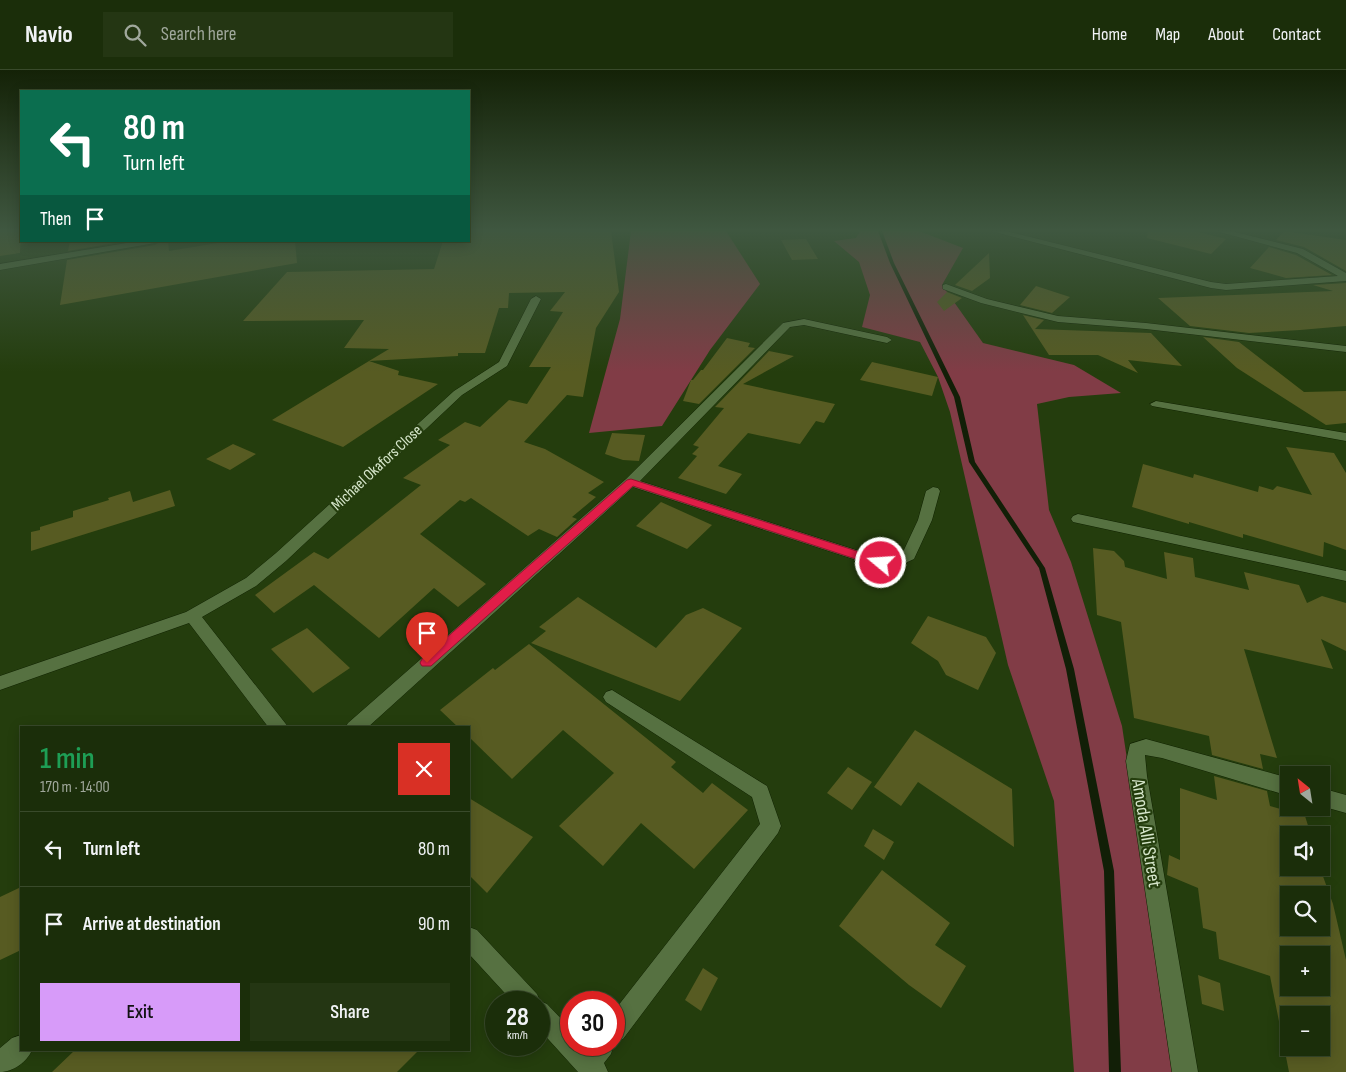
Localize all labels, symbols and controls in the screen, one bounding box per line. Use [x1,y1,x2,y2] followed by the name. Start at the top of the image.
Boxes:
[103,12,453,57] search box
[25,20,73,49] text: Navio
[121,21,149,49] icon: search
[161,23,236,46] text: Search here
[1092,24,1127,45] text: Home
[1155,24,1180,45] text: Map
[1208,24,1244,45] text: About
[1272,24,1321,45] text: Contact
[123,107,185,150] text: 80 m
[40,110,105,175] icon: left
[123,150,185,177] text: Turn left
[81,205,109,233] icon: arrive
[40,208,71,231] text: Then
[328,421,426,515] street label: Michael Okafors Close
[854,536,906,588] position arrow
[406,612,448,663] pin
[413,619,441,647] icon: arrive
[40,741,95,777] text: 1 min
[398,743,450,795] button: close
[1280,766,1330,816] north arrow
[1280,766,1330,1056] map controls
[1126,776,1166,889] street label: Amoda Alli Street
[40,778,110,797] text: 170 m · 14:00
[1280,826,1330,876] button: sound
[40,835,68,863] icon: left
[83,838,140,861] text: Turn left
[418,838,450,861] text: 80 m
[1280,886,1330,936] button: search
[40,910,68,938] icon: arrive
[83,913,221,936] text: Arrive at destination
[418,913,450,936] text: 90 m
[1280,946,1330,996] button: +
[40,983,240,1041] button: Exit
[250,983,450,1041] button: Share
[560,991,625,1056] speed limit sign: 30
[506,1002,529,1033] text: 28
[1280,1006,1330,1056] button: −
[507,1028,528,1043] text: km/h

